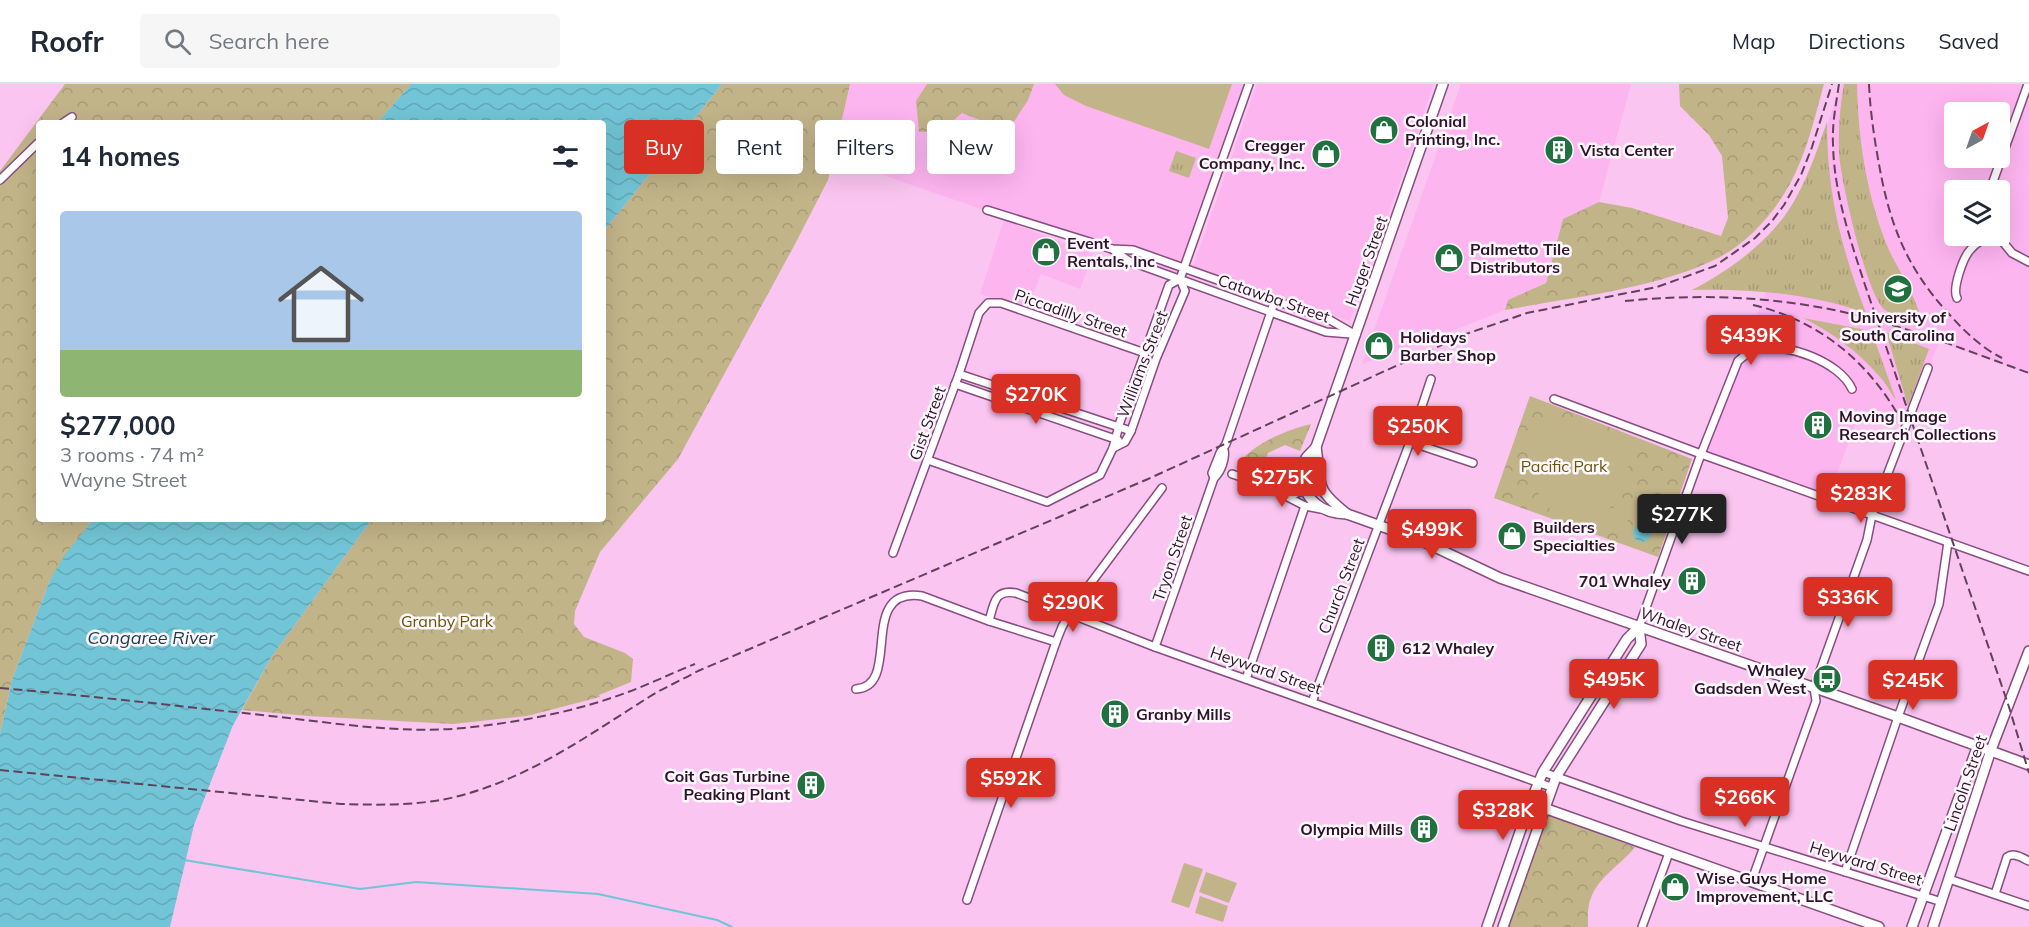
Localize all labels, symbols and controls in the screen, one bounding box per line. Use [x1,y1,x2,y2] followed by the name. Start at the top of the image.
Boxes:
[140,14,560,68] search box
[30,24,104,59] text: Roofr
[161,25,194,58] icon: search
[209,27,330,55] text: Search here
[1732,28,1775,54] text: Map
[1808,28,1905,54] text: Directions
[1938,28,1999,54] text: Saved
[1944,102,2010,168] north arrow
[1944,102,2010,246] map controls
[1405,111,1500,149] place label: Colonial Printing, Inc.
[1368,114,1400,146] shop icon: Colonial Printing, Inc.
[624,120,704,174] chip: Buy
[716,120,803,174] chip: Rent
[815,120,915,174] chip: Filters
[927,120,1015,174] chip: New
[1543,134,1575,166] building icon: Vista Center
[1199,135,1306,173] place label: Cregger Company, Inc.
[1310,138,1342,170] shop icon: Cregger Company, Inc.
[60,140,180,173] text: 14 homes
[549,140,582,173] icon: filters
[1579,140,1675,160] place label: Vista Center
[1944,180,2010,246] button: layers
[1341,213,1392,309] street label: Huger Street
[1067,233,1155,271] place label: Event Rentals, Inc
[1030,236,1062,268] shop icon: Event Rentals, Inc
[1470,239,1570,277] place label: Palmetto Tile Distributors
[1433,242,1465,274] shop icon: Palmetto Tile Distributors
[267,250,375,358] icon: home
[1215,270,1333,327] street label: Catawba Street
[1882,273,1914,305] school or university icon: University of South Carolina
[1012,284,1130,342] street label: Piccadilly Street
[1112,307,1172,420] street label: Williams Street
[1841,307,1955,345] place label: University of South Carolina
[1709,315,1793,366] pin: $439K
[1720,322,1782,347] text: $439K
[1400,327,1496,365] place label: Holidays Barber Shop
[1363,330,1395,362] shop icon: Holidays Barber Shop
[994,374,1078,425] pin: $270K
[1005,381,1067,406] text: $270K
[904,383,950,463] street label: Gist Street
[1376,406,1460,457] pin: $250K
[1839,406,1996,444] place label: Moving Image Research Collections
[60,409,176,442] text: $277,000
[1802,409,1834,441] building icon: Moving Image Research Collections
[1387,413,1449,438] text: $250K
[60,442,204,467] text: 3 rooms · 74 m²
[1521,456,1608,476] park label: Pacific Park
[1240,457,1324,508] pin: $275K
[1251,464,1313,489] text: $275K
[60,467,187,492] text: Wayne Street
[1819,473,1903,524] pin: $283K
[1830,480,1892,505] text: $283K
[1640,494,1724,545] pin: $277K
[1651,501,1713,526] text: $277K
[1390,509,1474,560] pin: $499K
[1148,512,1196,604] street label: Tryon Street
[1401,516,1463,541] text: $499K
[1533,517,1615,555] place label: Builders Specialties
[1496,520,1528,552] shop icon: Builders Specialties
[1314,535,1369,637] street label: Church Street
[1676,565,1708,597] building icon: 701 Whaley
[1579,571,1671,591] place label: 701 Whaley
[1806,577,1890,628] pin: $336K
[1031,582,1115,633] pin: $290K
[1817,584,1879,609] text: $336K
[1042,589,1104,614] text: $290K
[1638,602,1745,656] street label: Whaley Street
[401,611,494,631] park label: Granby Park
[87,626,216,649] water label: Congaree River
[1365,632,1397,664] building icon: 612 Whaley
[1402,638,1495,658] place label: 612 Whaley
[1208,642,1325,699] street label: Heyward Street
[1572,659,1656,710] pin: $495K
[1694,660,1806,698] place label: Whaley Gadsden West
[1871,660,1955,711] pin: $245K
[1811,663,1843,695] bus stop icon: Whaley Gadsden West
[1583,666,1645,691] text: $495K
[1882,667,1944,692] text: $245K
[1099,698,1131,730] building icon: Granby Mills
[1136,704,1231,724] place label: Granby Mills
[1939,732,1991,834] street label: Lincoln Street
[969,758,1053,809] pin: $592K
[980,765,1042,790] text: $592K
[664,766,790,804] place label: Coit Gas Turbine Peaking Plant
[795,769,827,801] building icon: Coit Gas Turbine Peaking Plant
[1703,777,1787,828] pin: $266K
[1714,784,1776,809] text: $266K
[1461,790,1545,841] pin: $328K
[1472,797,1534,822] text: $328K
[1408,813,1440,845] building icon: Olympia Mills
[1300,819,1403,839] place label: Olympia Mills
[1807,836,1925,890] street label: Heyward Street
[1696,868,1833,906] place label: Wise Guys Home Improvement, LLC
[1659,871,1691,903] shop icon: Wise Guys Home Improvement, LLC

